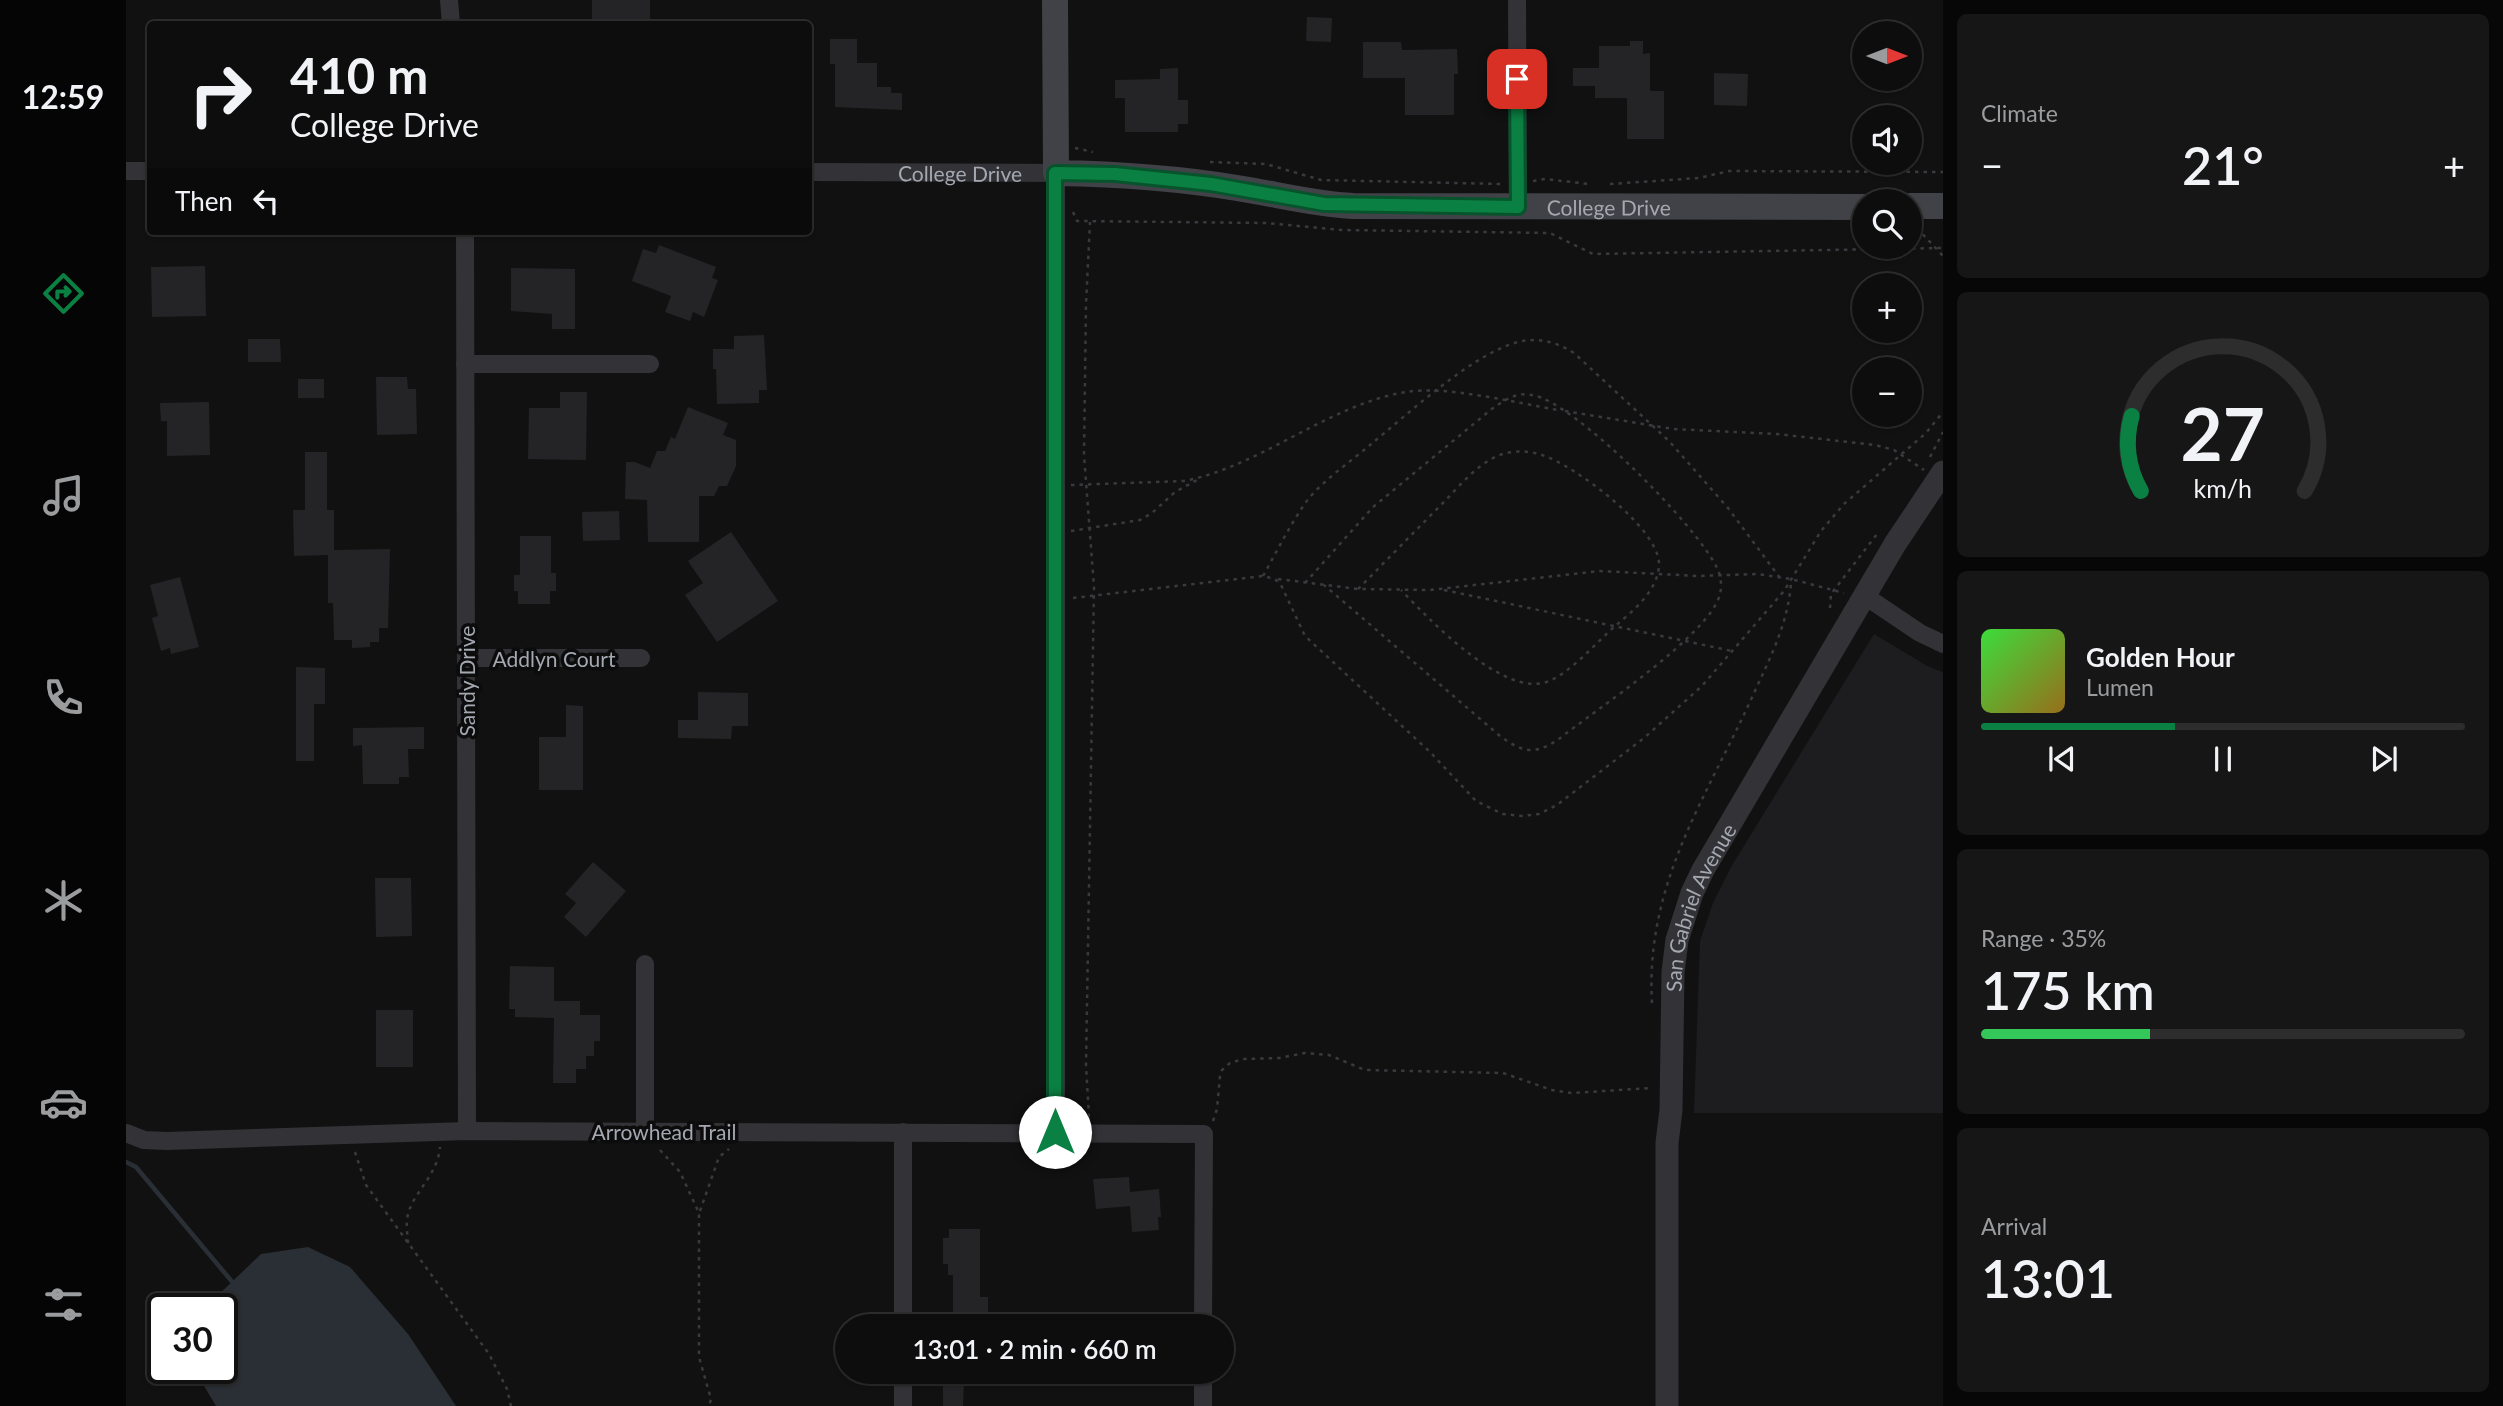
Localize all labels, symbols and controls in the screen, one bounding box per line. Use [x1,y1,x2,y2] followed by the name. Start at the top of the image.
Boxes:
[1852,21,1922,91] north arrow
[1852,21,1922,427] map controls
[290,46,428,104] text: 410 m
[175,49,266,140] icon: right
[1487,49,1547,109] pin
[1498,60,1536,98] icon: arrive
[22,77,104,116] text: 12:59
[1981,99,2058,127] text: Climate
[290,105,479,144] text: College Drive
[1852,105,1922,175] button: sound
[2182,134,2264,196] text: 21°
[1981,142,2003,188] text: −
[2443,142,2465,188] text: +
[898,160,1022,185] street label: College Drive
[247,182,285,220] icon: left
[175,185,233,217] text: Then
[1852,189,1922,259] button: search
[1547,194,1671,219] street label: College Drive
[39,269,88,318] icon: directions
[1852,273,1922,343] button: +
[1852,357,1922,427] button: −
[2181,389,2265,477] text: 27
[39,471,88,520] icon: music
[2194,472,2252,502] text: km/h
[454,626,479,736] street label: Sandy Drive
[2086,641,2235,673] text: Golden Hour
[493,646,616,671] street label: Addlyn Court
[39,673,88,722] icon: phone
[2086,673,2154,701] text: Lumen
[2043,740,2081,778] icon: previous
[2204,740,2242,778] icon: pause
[2365,740,2403,778] icon: next
[1660,819,1740,992] street label: San Gabriel Avenue
[39,876,88,925] icon: climate
[1981,924,2106,952] text: Range · 35%
[1981,959,2155,1021] text: 175 km
[39,1078,88,1127] icon: car
[1018,1095,1092,1169] position arrow
[591,1119,737,1144] street label: Arrowhead Trail
[1981,1212,2047,1240] text: Arrival
[1981,1247,2115,1309] text: 13:01
[39,1280,88,1329] icon: filters
[147,1293,238,1384] speed limit sign: 30
[912,1333,1157,1365] text: 13:01 · 2 min · 660 m

